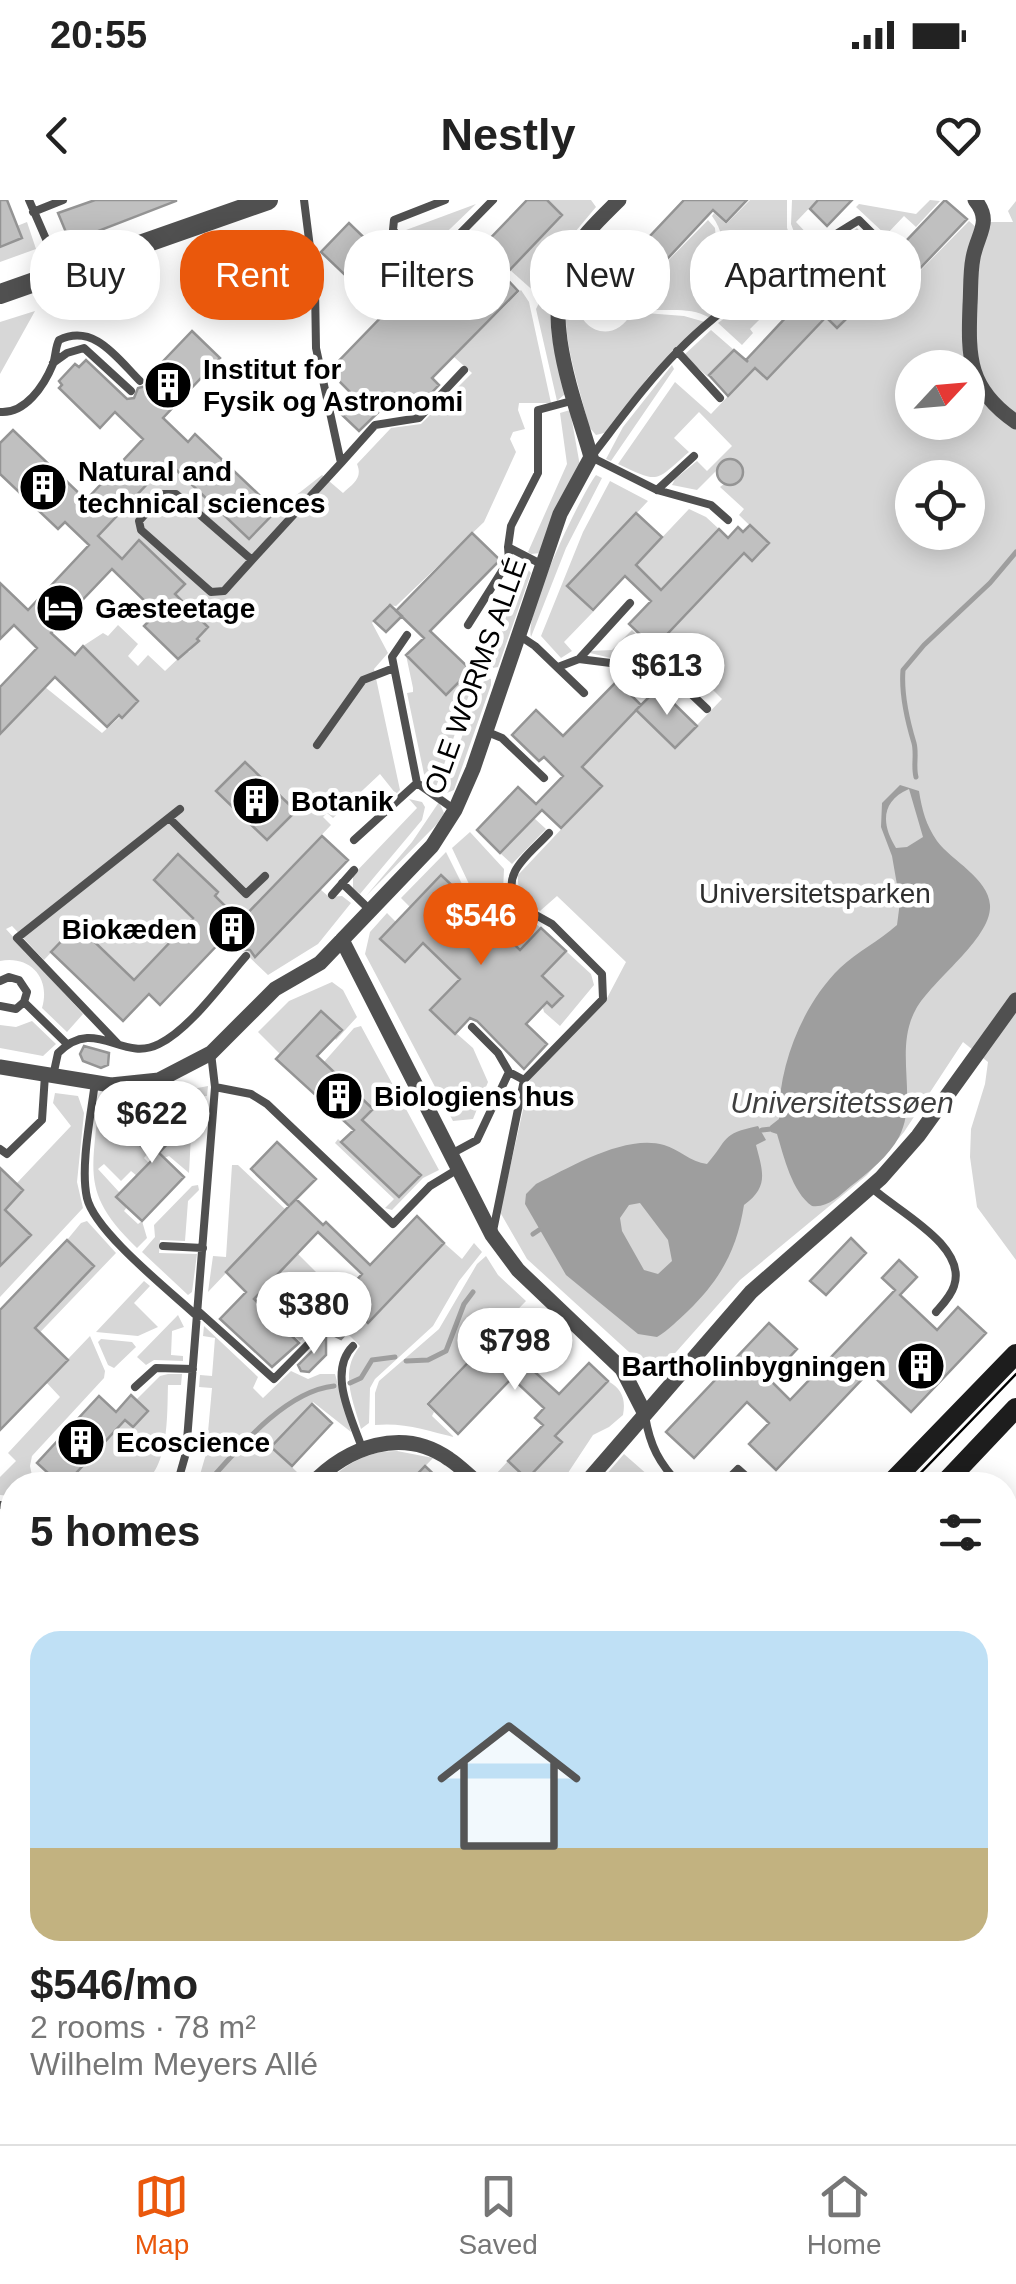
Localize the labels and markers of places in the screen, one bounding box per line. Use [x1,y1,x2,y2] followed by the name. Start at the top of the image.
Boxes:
[203,354,463,417] place label: Institut for Fysik og Astronomi
[142,359,194,411] building icon: Institut for Fysik og Astronomi
[78,456,325,519] place label: Natural and technical sciences
[17,461,69,513] building icon: Natural and technical sciences
[34,582,86,634] hotel icon: Gæsteetage
[95,593,255,624] place label: Gæsteetage
[608,633,726,718] pin: $613
[230,775,282,827] building icon: Botanik
[291,786,394,817] place label: Botanik
[422,883,540,968] pin: $546
[206,903,258,955] building icon: Biokæden
[62,914,197,945] place label: Biokæden
[313,1070,365,1122] building icon: Biologiens hus
[93,1081,211,1166] pin: $622
[374,1081,575,1112] place label: Biologiens hus
[255,1272,373,1357] pin: $380
[456,1308,574,1393] pin: $798
[895,1340,947,1392] building icon: Bartholinbygningen
[622,1351,886,1382] place label: Bartholinbygningen
[55,1416,107,1468] building icon: Ecoscience
[116,1427,270,1458] place label: Ecoscience

